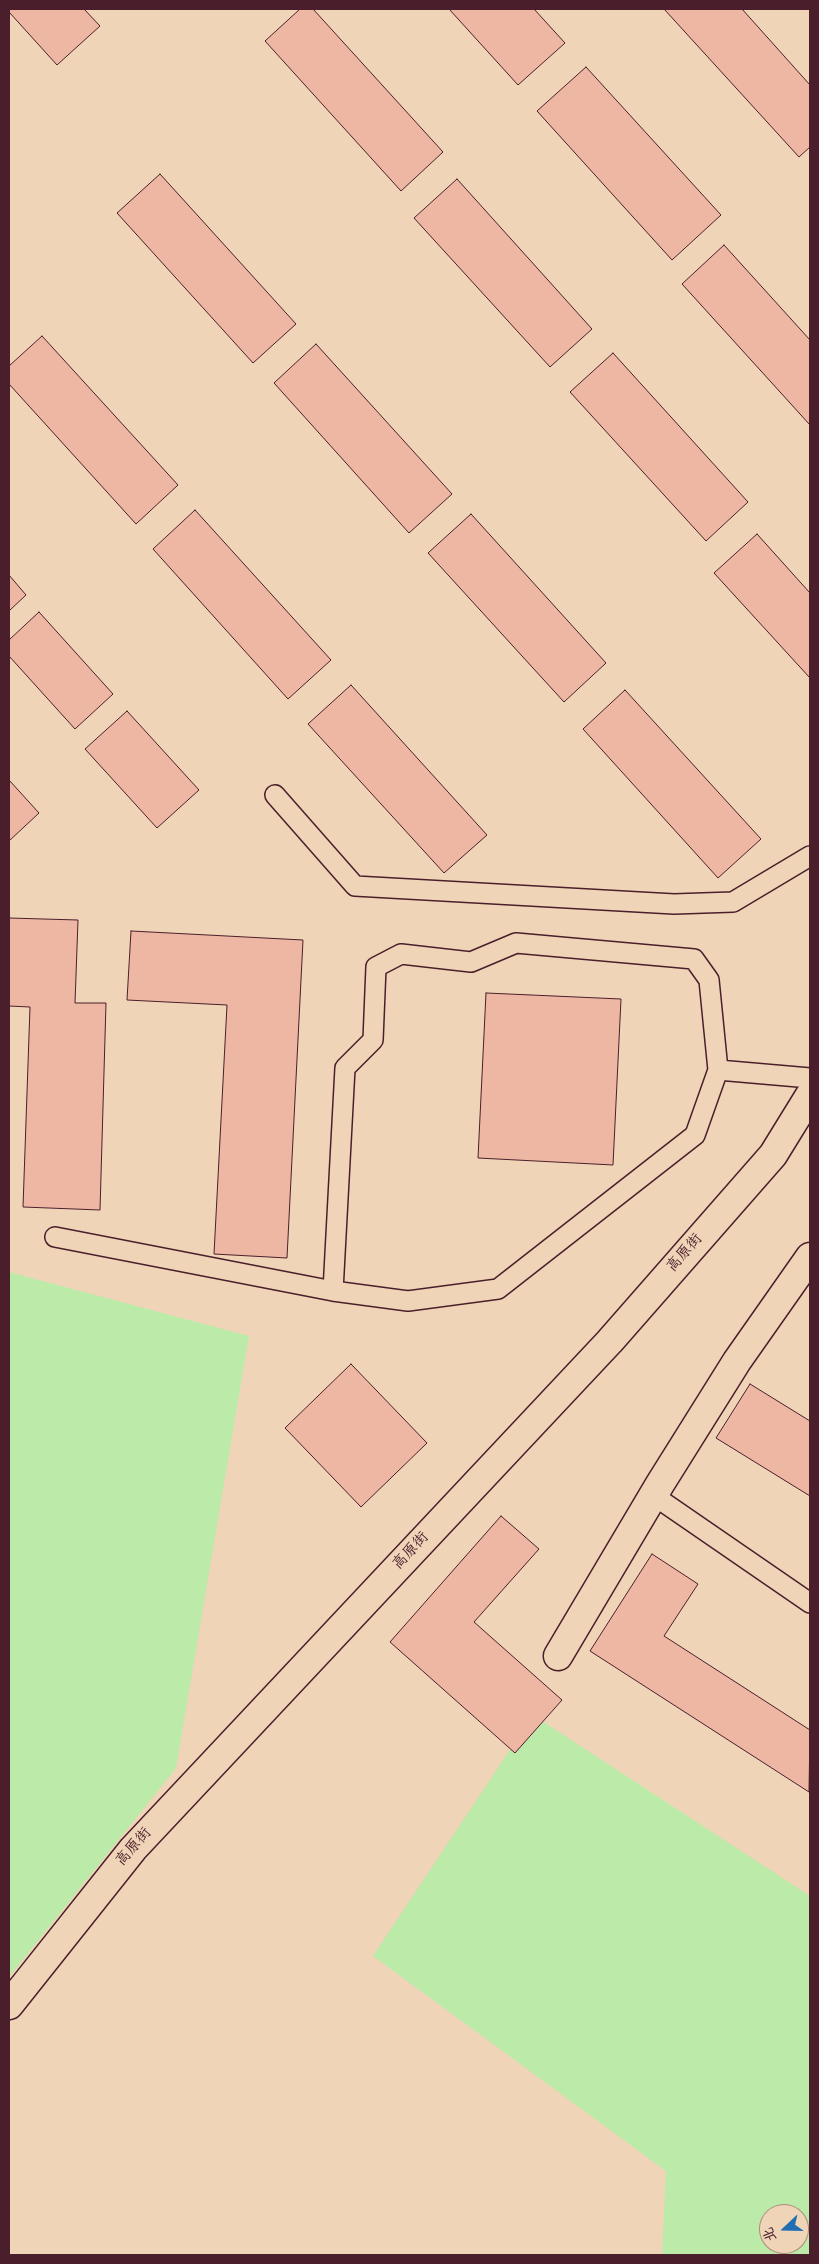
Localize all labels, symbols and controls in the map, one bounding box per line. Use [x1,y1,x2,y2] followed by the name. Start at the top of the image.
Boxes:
[664,1231,708,1277] street label: 高原街
[390,1529,434,1575] street label: 高原街
[113,1825,157,1871] street label: 高原街
[759,2204,809,2254] north arrow
[759,2224,783,2244] text: 北

